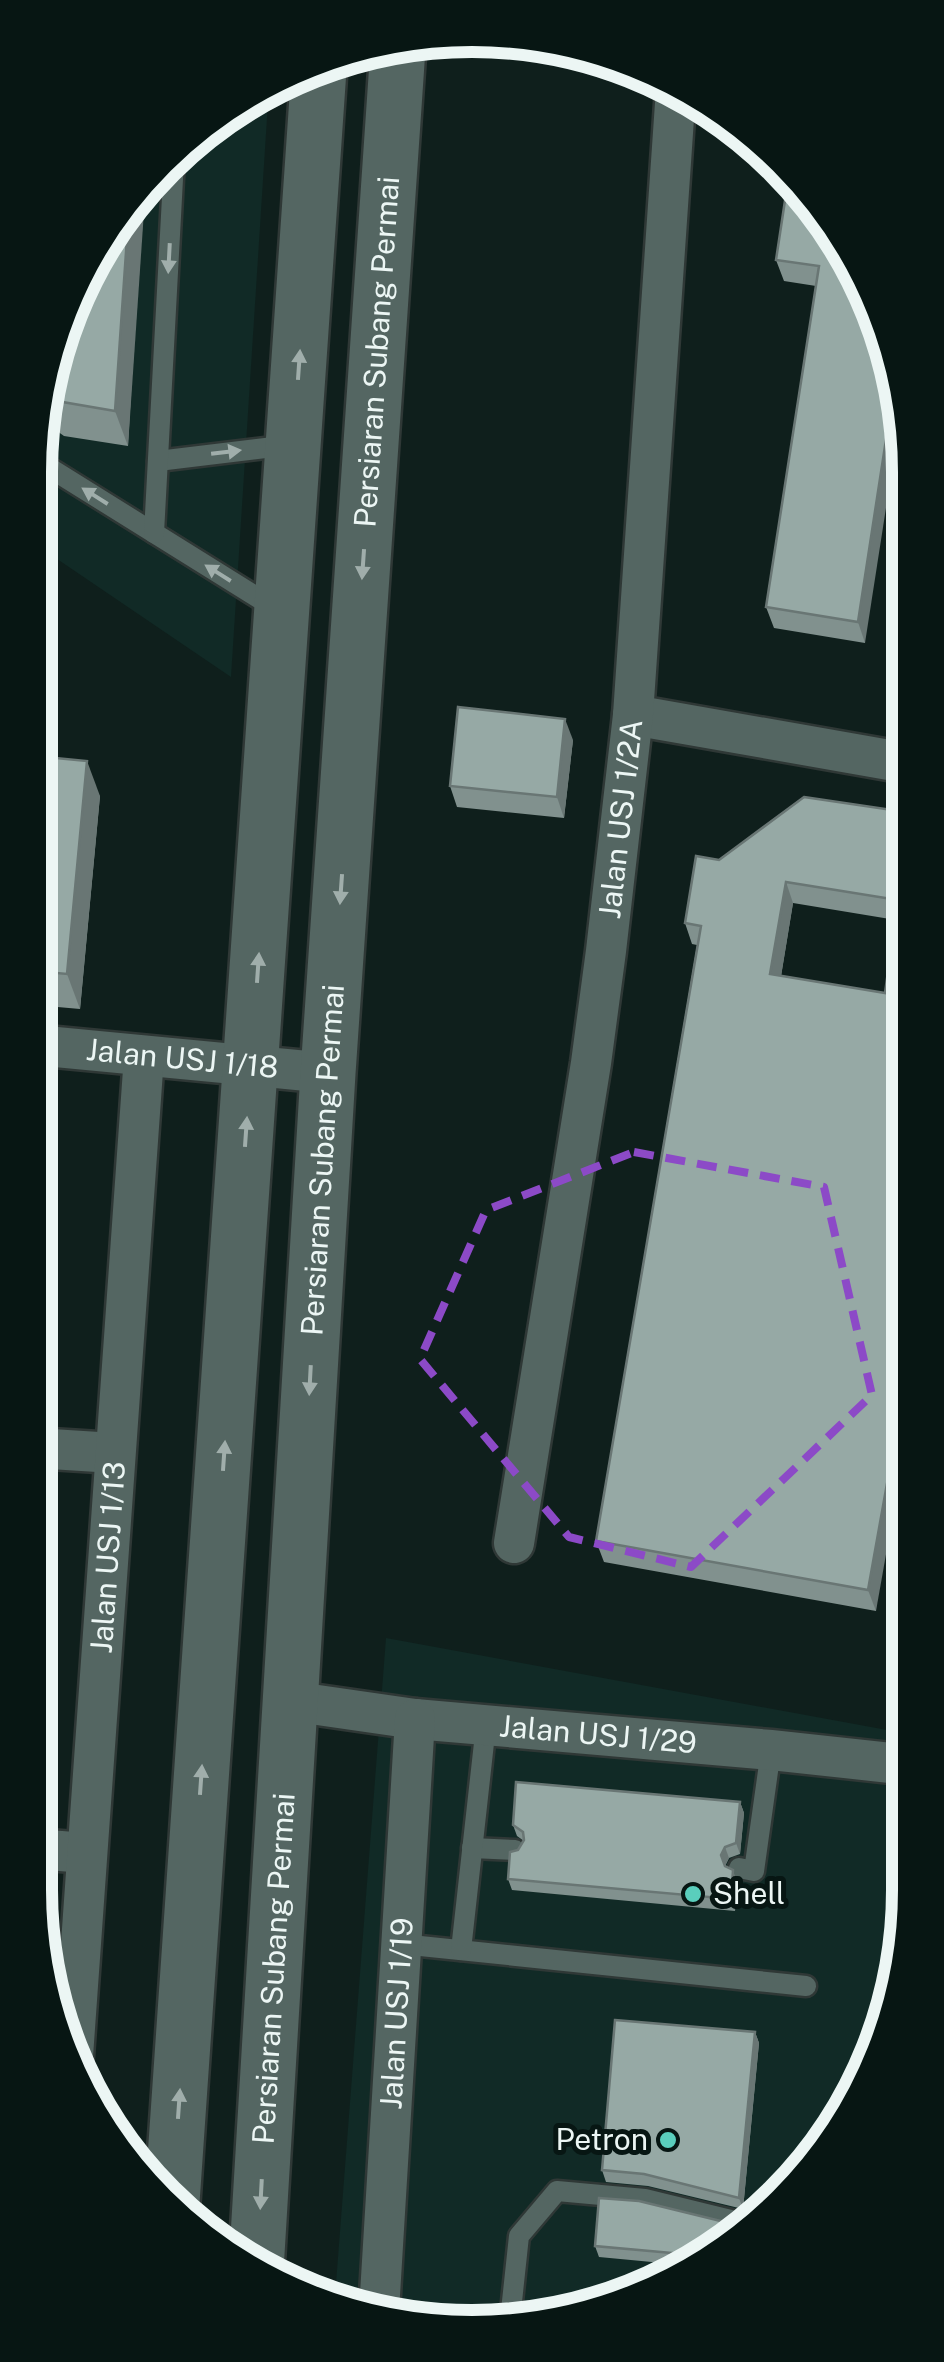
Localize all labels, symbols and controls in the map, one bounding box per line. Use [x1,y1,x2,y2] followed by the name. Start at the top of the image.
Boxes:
[346,175,406,529] street label: Persiaran Subang Permai
[161,242,177,274] one-way arrow
[291,348,307,380] one-way arrow
[210,444,242,460] one-way arrow
[82,488,109,506] one-way arrow
[355,549,371,581] one-way arrow
[204,565,232,582] one-way arrow
[591,717,649,920] street label: Jalan USJ 1/2A
[333,873,349,905] one-way arrow
[250,952,266,984] one-way arrow
[293,983,351,1337] street label: Persiaran Subang Permai
[85,1031,280,1085] street label: Jalan USJ 1/18
[239,1115,255,1147] one-way arrow
[302,1365,318,1397] one-way arrow
[216,1439,232,1471] one-way arrow
[83,1460,132,1654] street label: Jalan USJ 1/13
[498,1707,698,1760] street label: Jalan USJ 1/29
[194,1764,210,1796] one-way arrow
[245,1792,302,2145] street label: Persiaran Subang Permai
[713,1875,785,1911] place label: Shell
[682,1883,704,1905] marker: Shell
[372,1916,420,2111] street label: Jalan USJ 1/19
[171,2088,187,2120] one-way arrow
[555,2121,648,2157] place label: Petron
[657,2129,679,2151] marker: Petron
[253,2178,269,2210] one-way arrow

